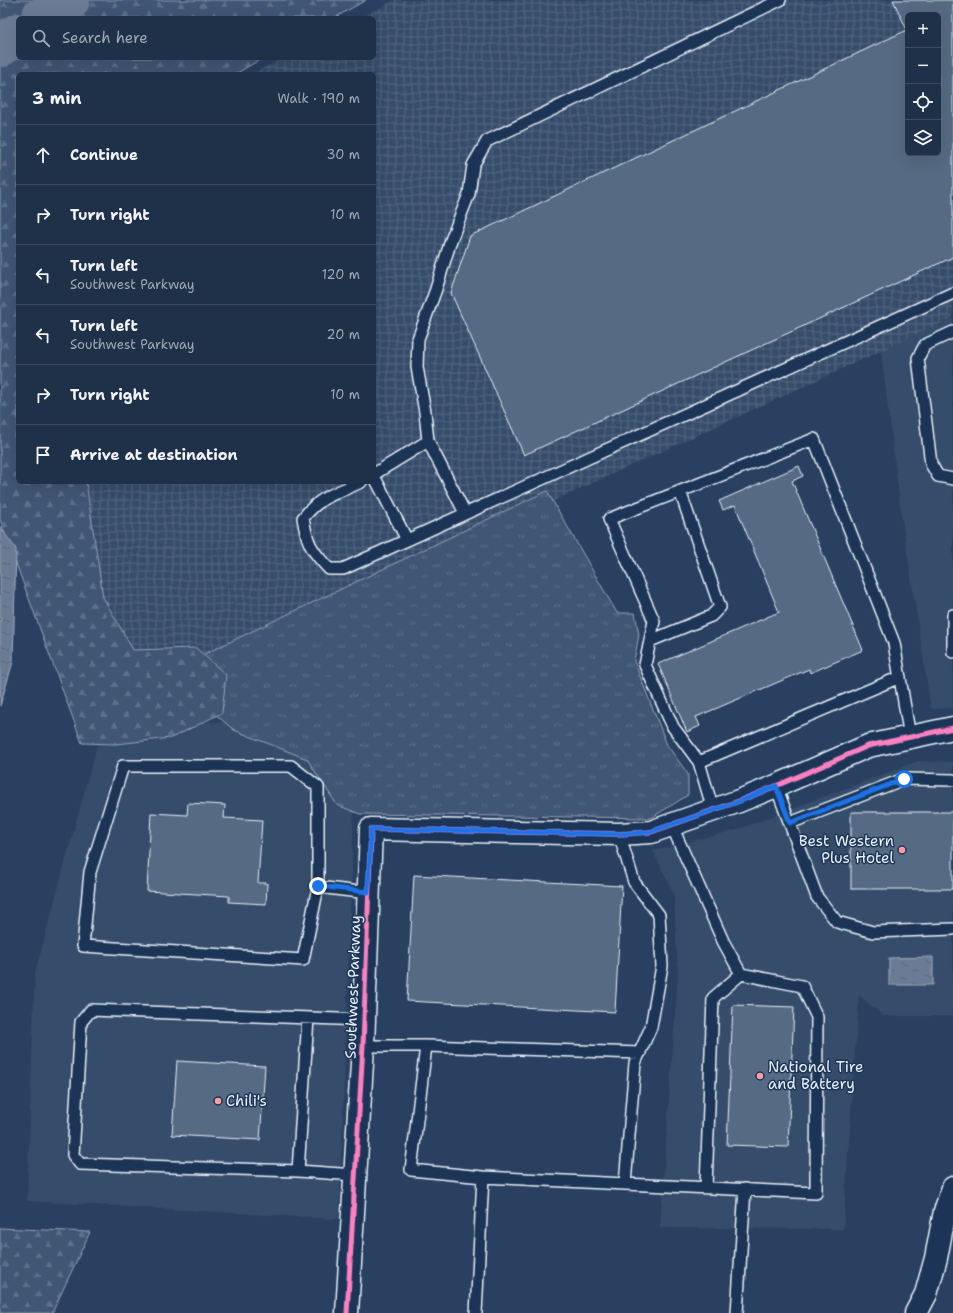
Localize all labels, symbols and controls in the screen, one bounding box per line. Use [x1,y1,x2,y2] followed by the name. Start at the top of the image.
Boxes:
[905,12,941,156] map controls
[905,12,941,48] button: +
[16,16,376,60] search box
[30,27,52,49] icon: search
[62,28,148,48] text: Search here
[905,48,941,84] button: −
[905,84,941,120] button: locate
[32,87,82,109] text: 3 min
[278,90,360,107] text: Walk · 190 m
[905,120,941,156] button: layers
[32,144,54,166] icon: ahead
[70,145,138,165] text: Continue
[326,146,360,163] text: 30 m
[32,204,54,226] icon: right
[70,205,150,225] text: Turn right
[330,206,360,223] text: 10 m
[70,256,138,276] text: Turn left
[32,264,54,286] icon: left
[322,266,360,283] text: 120 m
[70,276,194,293] text: Southwest Parkway
[70,316,138,336] text: Turn left
[32,324,54,346] icon: left
[327,326,360,343] text: 20 m
[70,336,194,353] text: Southwest Parkway
[32,384,54,406] icon: right
[70,385,150,405] text: Turn right
[330,386,360,403] text: 10 m
[32,444,54,466] icon: arrive
[70,445,238,465] text: Arrive at destination
[895,770,913,788] route start
[799,831,894,868] place label: Best Western Plus Hotel
[897,845,907,855] marker: Best Western Plus Hotel
[309,877,327,895] route end
[340,915,366,1059] street label: Southwest Parkway
[768,1057,864,1094] place label: National Tire and Battery
[755,1071,765,1081] marker: National Tire and Battery
[226,1091,267,1111] place label: Chili's
[213,1096,223,1106] marker: Chili's

